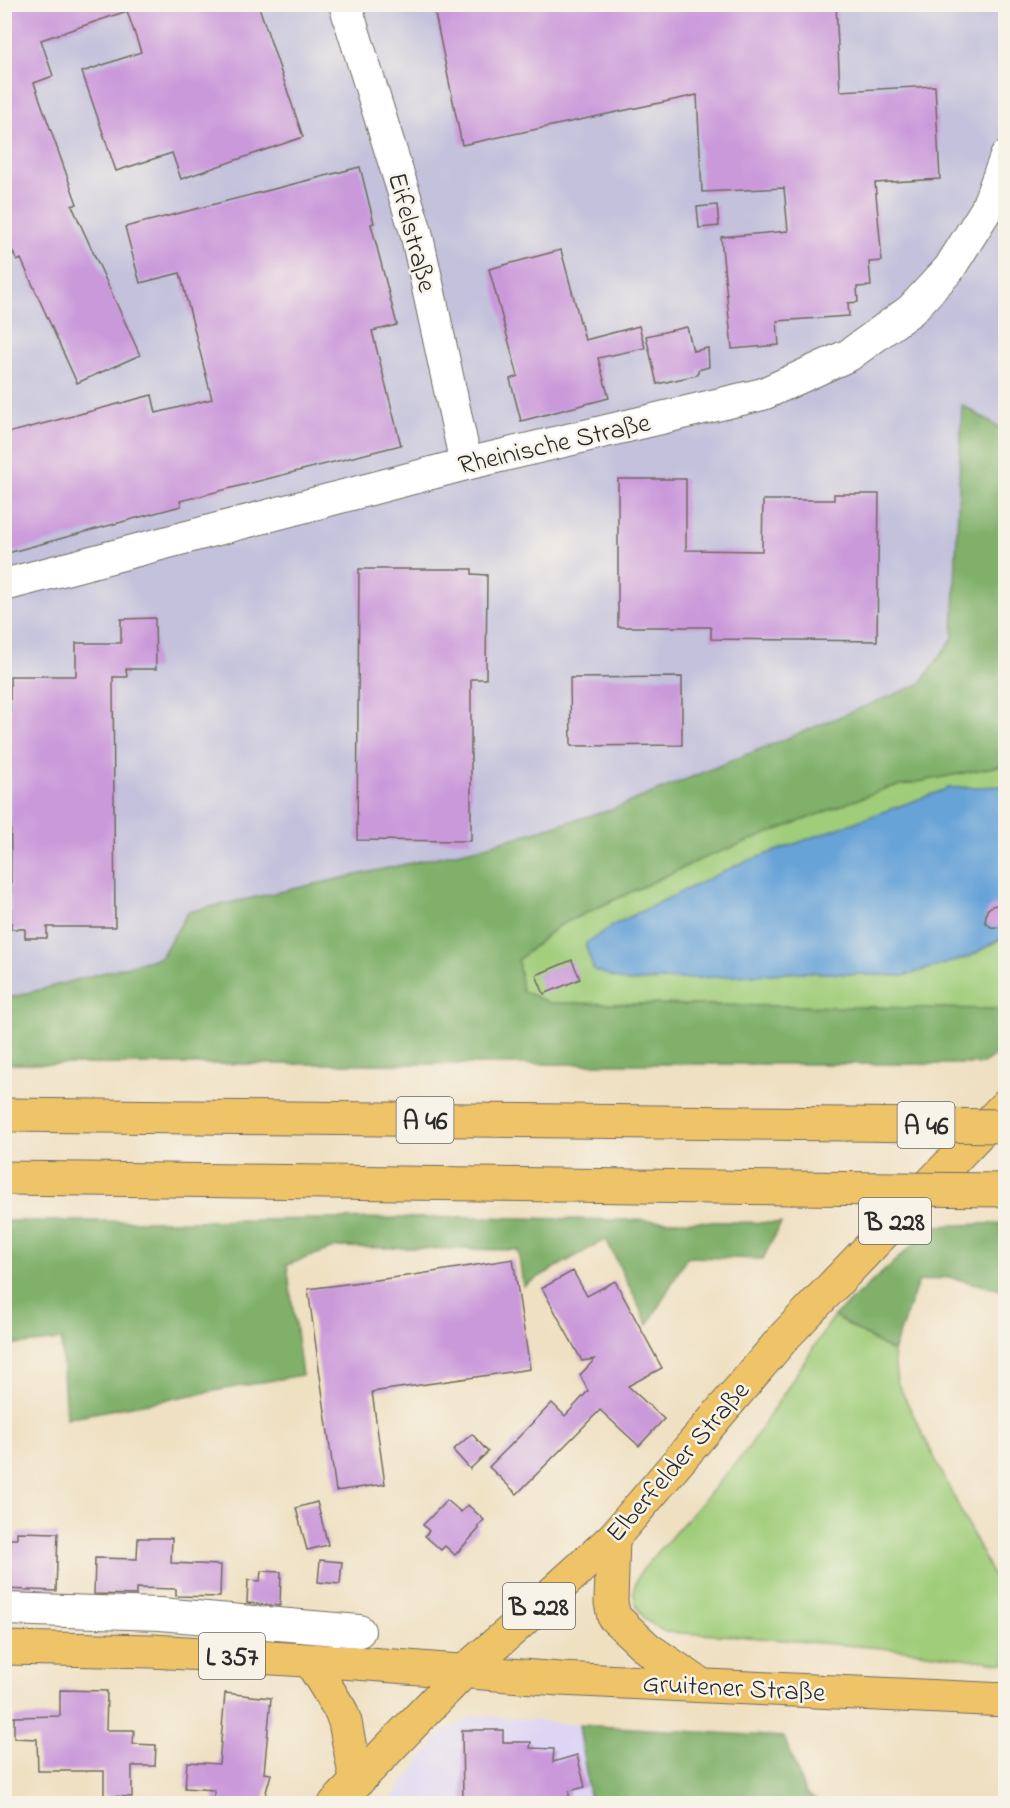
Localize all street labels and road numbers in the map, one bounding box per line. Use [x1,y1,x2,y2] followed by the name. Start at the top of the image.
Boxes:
[376,168,445,298] street label: Eifelstraße
[455,404,655,486] street label: Rheinische Straße
[396,1097,454,1143] road number: A 46
[898,1102,954,1148] road number: A 46
[859,1198,931,1244] road number: B 228
[598,1373,761,1552] street label: Elberfelder Straße
[503,1583,575,1629] road number: B 228
[199,1633,265,1679] road number: L 357
[642,1665,827,1714] street label: Gruitener Straße

